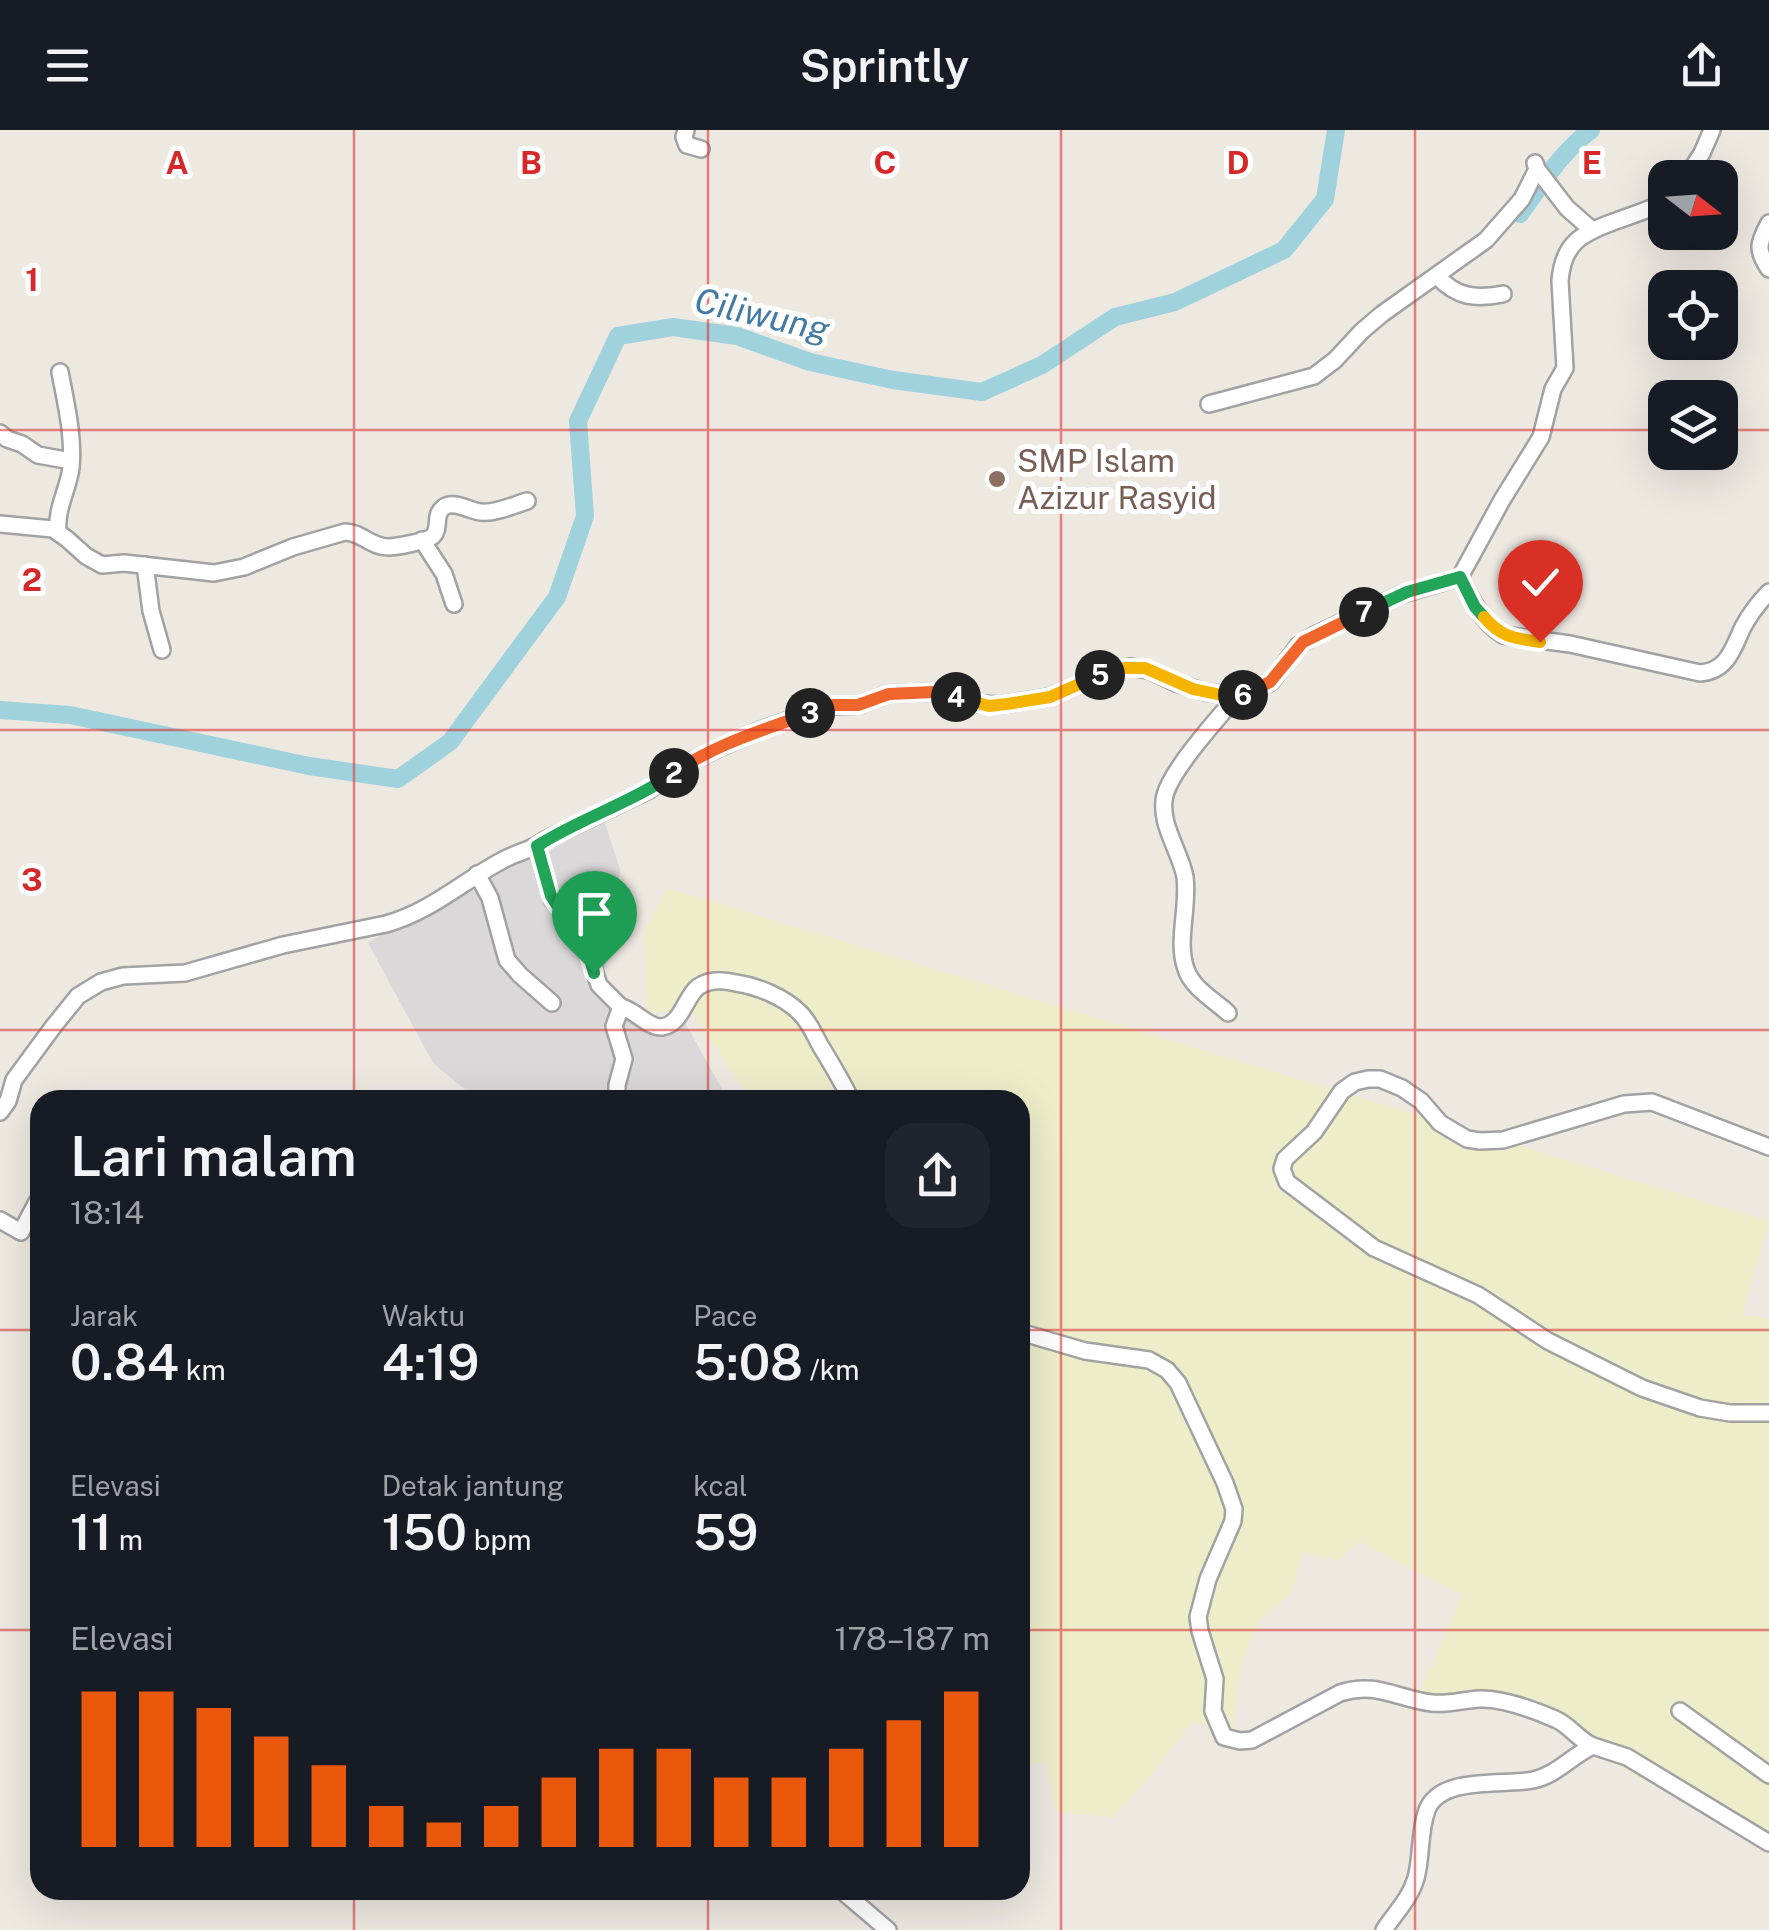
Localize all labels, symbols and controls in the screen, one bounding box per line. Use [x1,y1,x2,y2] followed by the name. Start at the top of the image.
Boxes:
[40,38,95,93] icon: menu
[1674,38,1729,93] icon: share
[800,39,969,92] text: Sprintly
[165,144,189,181] text: A
[520,144,542,181] text: B
[874,144,896,181] text: C
[1226,144,1250,181] text: D
[1582,144,1602,181] text: E
[1648,160,1738,250] north arrow
[1648,160,1738,470] map controls
[25,261,39,298] text: 1
[1648,270,1738,360] button: locate
[691,279,834,350] water label: Ciliwung
[1648,380,1738,470] button: layers
[1017,442,1217,516] place label: SMP Islam Azizur Rasyid
[986,468,1008,490] marker: SMP Islam Azizur Rasyid
[1498,540,1583,643] pin
[1513,555,1568,610] icon: check
[22,561,42,598] text: 2
[1339,587,1389,637] pin: 7
[1355,595,1373,628] text: 7
[1075,650,1125,700] pin: 5
[1091,658,1109,691] text: 5
[1218,670,1268,720] pin: 6
[931,672,981,722] pin: 4
[1234,678,1252,711] text: 6
[947,680,965,713] text: 4
[785,688,835,738] pin: 3
[801,696,819,729] text: 3
[649,748,699,798] pin: 2
[665,756,683,789] text: 2
[21,861,43,898] text: 3
[552,871,637,974] pin
[567,886,622,941] icon: arrive
[885,1123,990,1228] button: share
[70,1124,357,1188] text: Lari malam
[70,1194,144,1231] text: 18:14
[70,1299,138,1332] text: Jarak
[382,1299,465,1332] text: Waktu
[693,1299,757,1332] text: Pace
[70,1332,179,1391] text: 0.84
[382,1332,479,1391] text: 4:19
[693,1332,803,1391] text: 5:08
[179,1353,226,1386] text: km
[803,1353,860,1386] text: /km
[70,1469,161,1502] text: Elevasi
[382,1469,564,1502] text: Detak jantung
[693,1469,747,1502] text: kcal
[70,1502,112,1561] text: 11
[382,1502,467,1561] text: 150
[693,1502,758,1561] text: 59
[112,1523,143,1556] text: m
[467,1523,531,1556] text: bpm
[70,1620,174,1657] text: Elevasi
[834,1620,990,1657] text: 178–187 m

